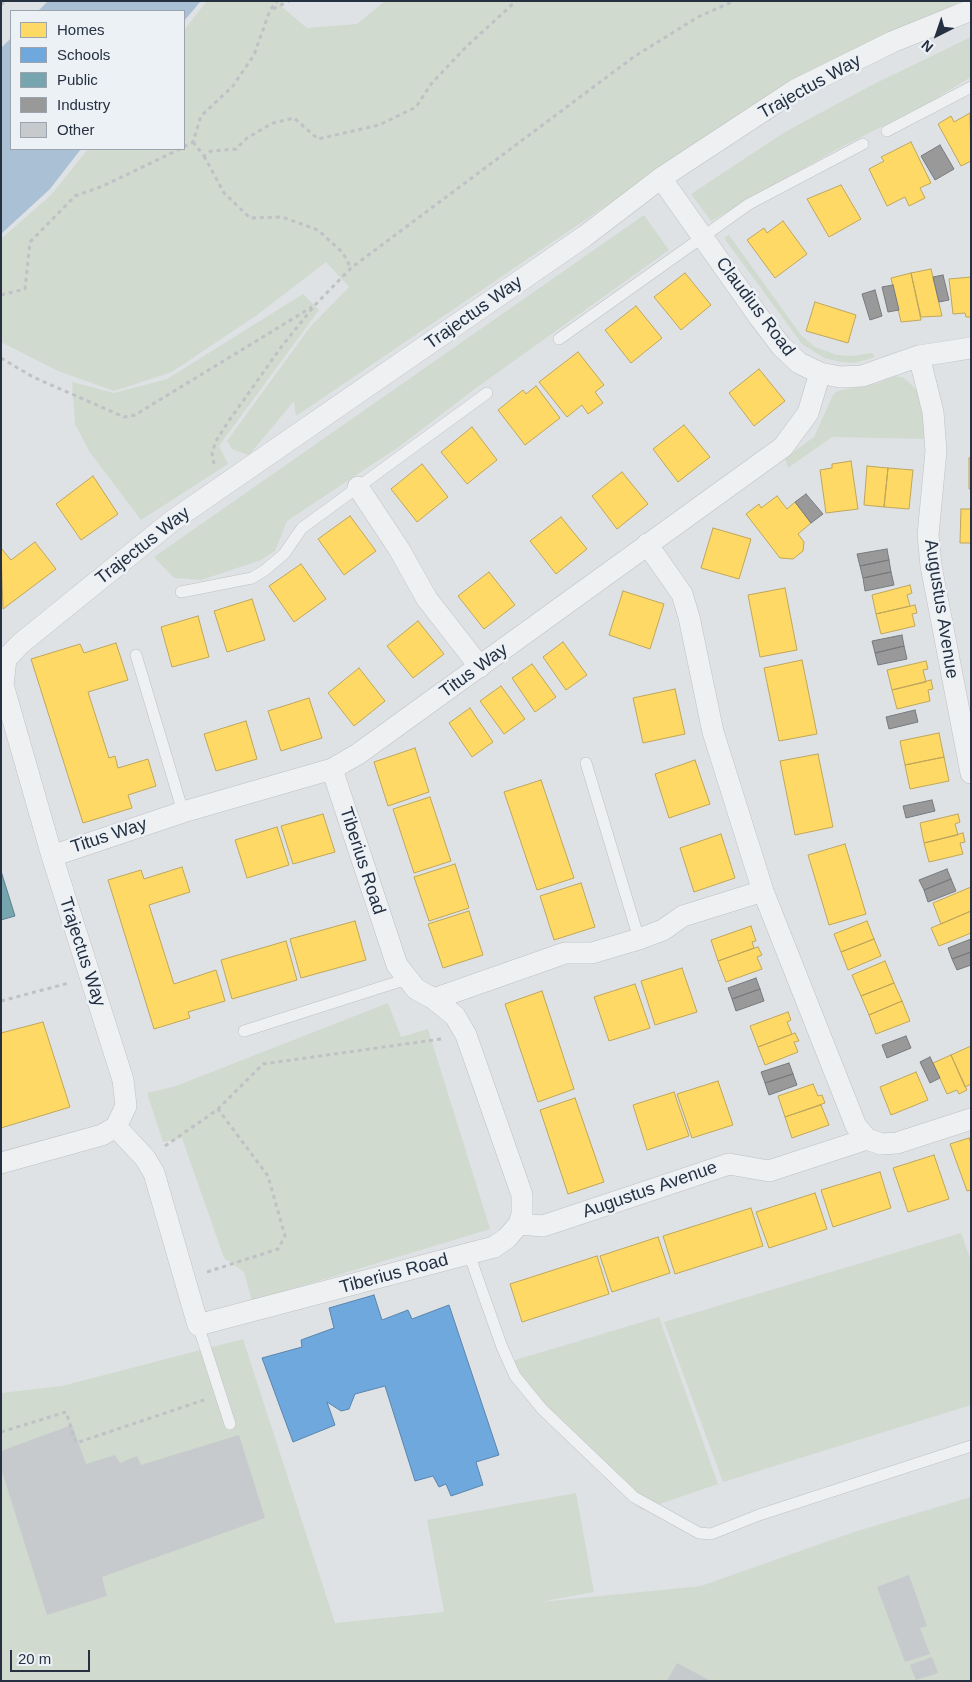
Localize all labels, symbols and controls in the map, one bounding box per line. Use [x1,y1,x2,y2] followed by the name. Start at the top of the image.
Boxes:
[10,10,185,150] legend
[912,10,962,60] north arrow
[57,21,105,38] text: Homes
[918,37,936,56] text: N
[57,46,110,63] text: Schools
[755,50,865,124] street label: Trajectus Way
[57,71,98,88] text: Public
[57,96,110,113] text: Industry
[57,121,95,138] text: Other
[711,253,799,361] street label: Claudius Road
[421,272,527,354] street label: Trajectus Way
[92,502,194,590] street label: Trajectus Way
[919,538,963,680] street label: Augustus Avenue
[436,639,512,703] street label: Titus Way
[335,805,389,917] street label: Tiberius Road
[68,814,150,858] street label: Titus Way
[54,895,110,1009] street label: Trajectus Way
[580,1157,720,1223] street label: Augustus Avenue
[337,1249,451,1299] street label: Tiberius Road
[12,1640,92,1672] scale bar
[18,1650,51,1667] text: 20 m

